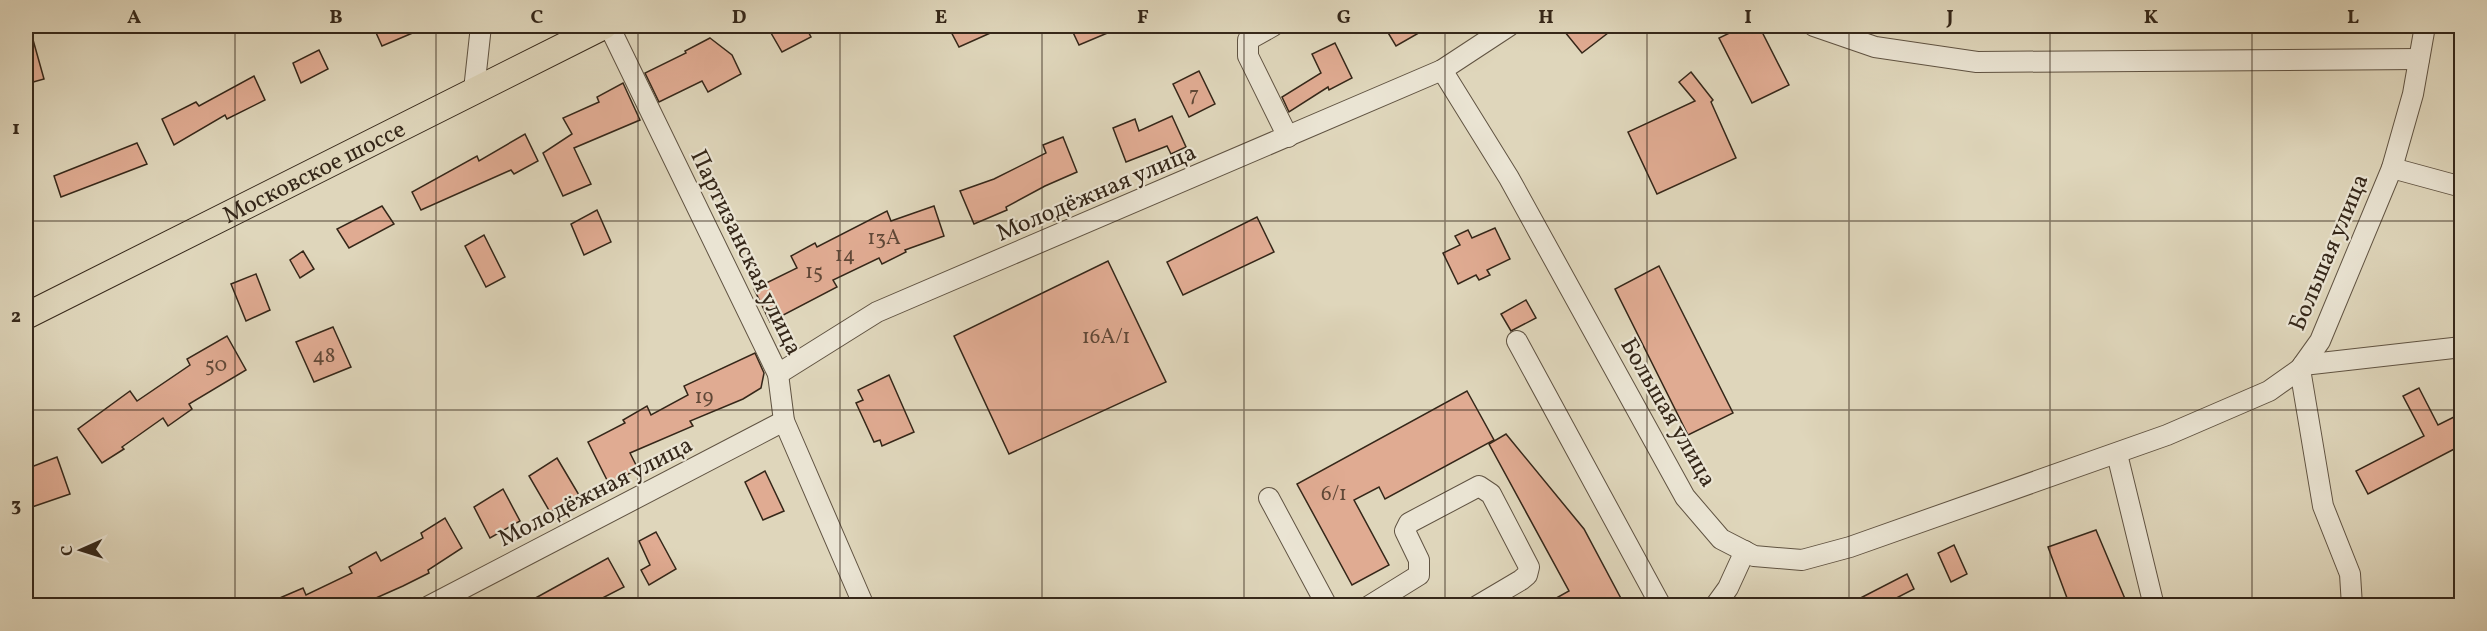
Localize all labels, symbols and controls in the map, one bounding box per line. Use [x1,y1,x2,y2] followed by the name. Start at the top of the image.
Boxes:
[127,4,141,32] text: A
[329,4,343,32] text: B
[531,4,544,32] text: C
[732,4,746,32] text: D
[935,4,947,32] text: E
[1137,4,1149,32] text: F
[1337,4,1351,32] text: G
[1538,4,1554,32] text: H
[1744,4,1752,32] text: I
[1945,4,1954,32] text: J
[2144,4,2159,32] text: K
[2347,4,2359,32] text: L
[1189,81,1199,110] house number: 7
[217,113,412,234] street label: Московское шоссе
[12,115,20,143] text: 1
[991,136,1202,251] street label: Молодёжная улица
[681,144,810,362] street label: Партизанская улица
[2281,169,2378,337] street label: Большая улица
[867,224,901,253] house number: 13А
[835,241,855,270] house number: 14
[805,258,823,287] house number: 15
[11,303,21,331] text: 2
[1082,323,1130,352] house number: 16A/1
[1611,332,1724,494] street label: Большая улица
[313,342,335,371] house number: 48
[205,351,227,380] house number: 50
[694,383,714,412] house number: 19
[493,429,699,557] street label: Молодёжная улица
[1321,480,1347,509] house number: 6/1
[11,492,21,520] text: 3
[51,520,111,580] north arrow
[57,545,79,556] text: С

